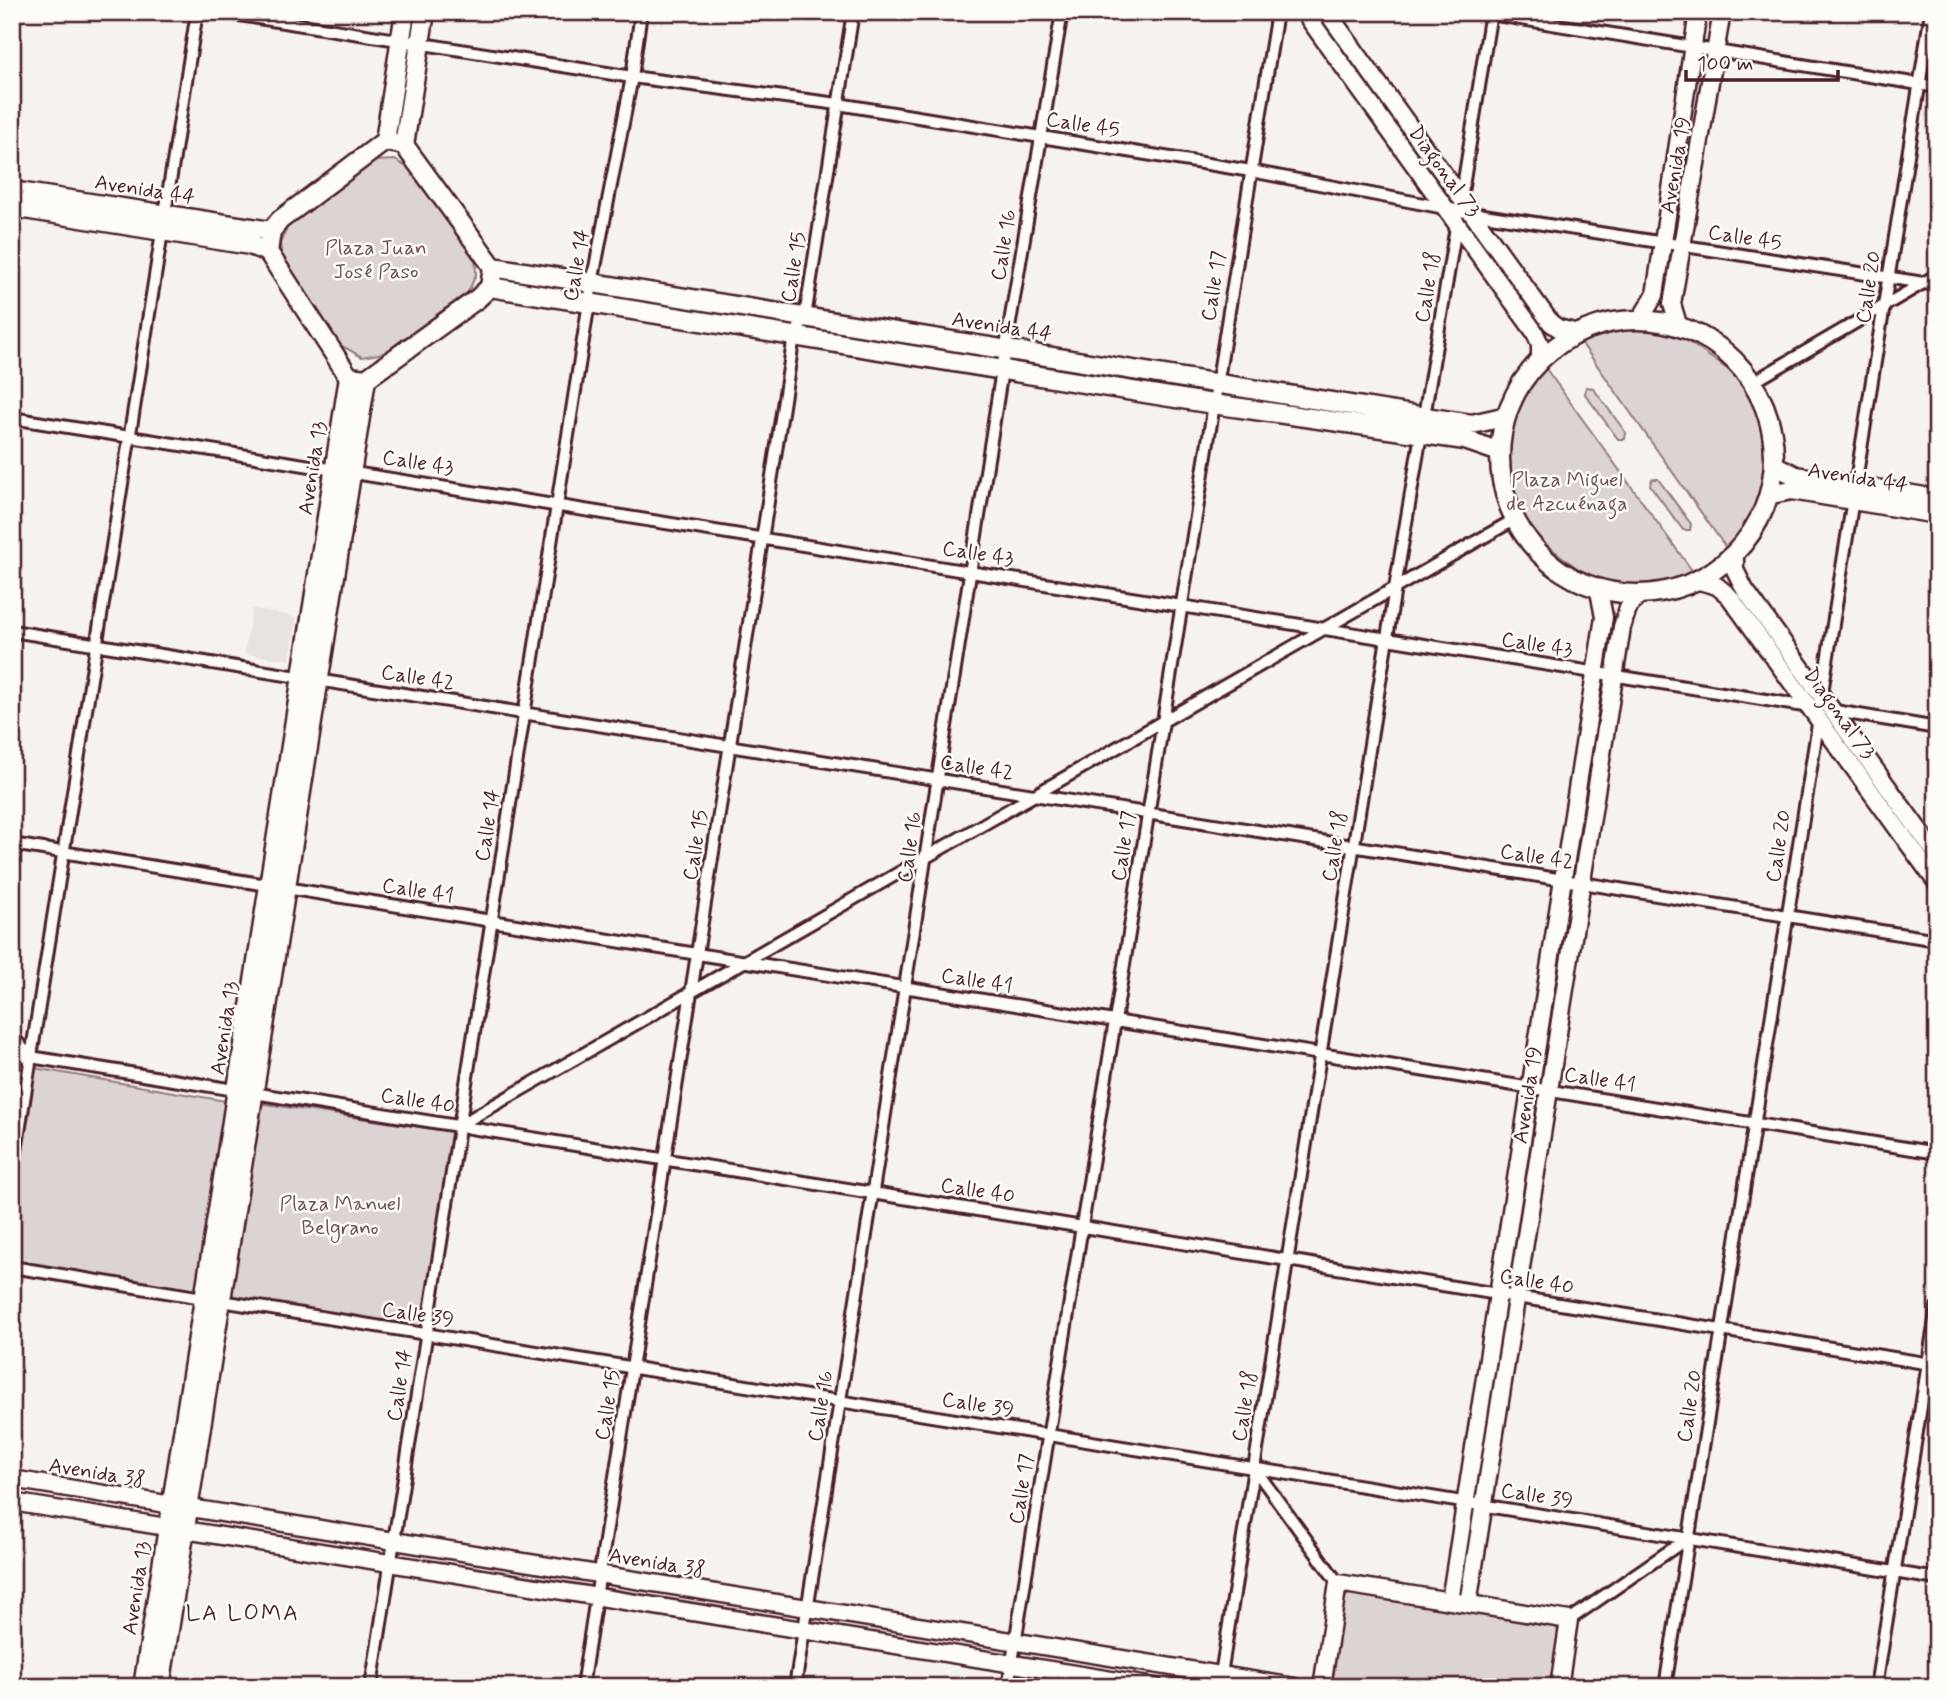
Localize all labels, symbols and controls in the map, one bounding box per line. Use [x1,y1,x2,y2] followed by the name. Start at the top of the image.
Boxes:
[1686,38,1839,82] scale bar
[1697,50,1753,78] text: 100 m
[1044,105,1122,145] street label: Calle 45
[1654,114,1698,216] street label: Avenida 19
[1400,120,1487,224] street label: Diagonal 73
[93,168,197,212] street label: Avenida 44
[985,207,1023,283] street label: Calle 16
[1706,218,1784,258] street label: Calle 45
[557,227,597,304] street label: Calle 14
[775,230,813,305] street label: Calle 15
[325,234,427,286] park label: Plaza Juan José Paso
[1195,249,1233,323] street label: Calle 17
[1849,249,1889,325] street label: Calle 20
[1409,250,1447,325] street label: Calle 18
[950,305,1054,349] street label: Avenida 44
[292,419,334,517] street label: Avenida 13
[380,444,456,482] street label: Calle 43
[1806,456,1910,500] street label: Avenida 44
[1506,466,1628,520] park label: Plaza Miguel de Azcuénaga
[940,535,1016,573] street label: Calle 43
[1499,626,1575,664] street label: Calle 43
[379,658,457,698] street label: Calle 42
[1795,662,1882,766] street label: Diagonal 73
[938,748,1016,788] street label: Calle 42
[468,787,508,863] street label: Calle 14
[677,808,715,883] street label: Calle 15
[1759,808,1799,884] street label: Calle 20
[1105,809,1143,883] street label: Calle 17
[1316,809,1354,884] street label: Calle 18
[891,810,929,885] street label: Calle 16
[1498,837,1576,877] street label: Calle 42
[380,872,456,910] street label: Calle 41
[939,962,1015,1000] street label: Calle 41
[204,979,246,1077] street label: Avenida 13
[1506,1045,1549,1146] street label: Avenida 19
[1562,1061,1638,1099] street label: Calle 41
[379,1081,457,1121] street label: Calle 40
[939,1171,1017,1211] street label: Calle 40
[280,1190,400,1243] park label: Plaza Manuel Belgrano
[1498,1262,1576,1302] street label: Calle 40
[380,1295,456,1335] street label: Calle 39
[380,1347,420,1423] street label: Calle 14
[589,1368,627,1443] street label: Calle 15
[802,1368,840,1444] street label: Calle 16
[1670,1368,1710,1444] street label: Calle 20
[1226,1369,1264,1444] street label: Calle 18
[940,1385,1016,1425] street label: Calle 39
[47,1452,147,1494] street label: Avenida 38
[1003,1452,1041,1526] street label: Calle 17
[1499,1476,1575,1516] street label: Calle 39
[116,1539,158,1637] street label: Avenida 13
[607,1542,707,1584] street label: Avenida 38
[186,1599,300,1629] district label: LA LOMA

